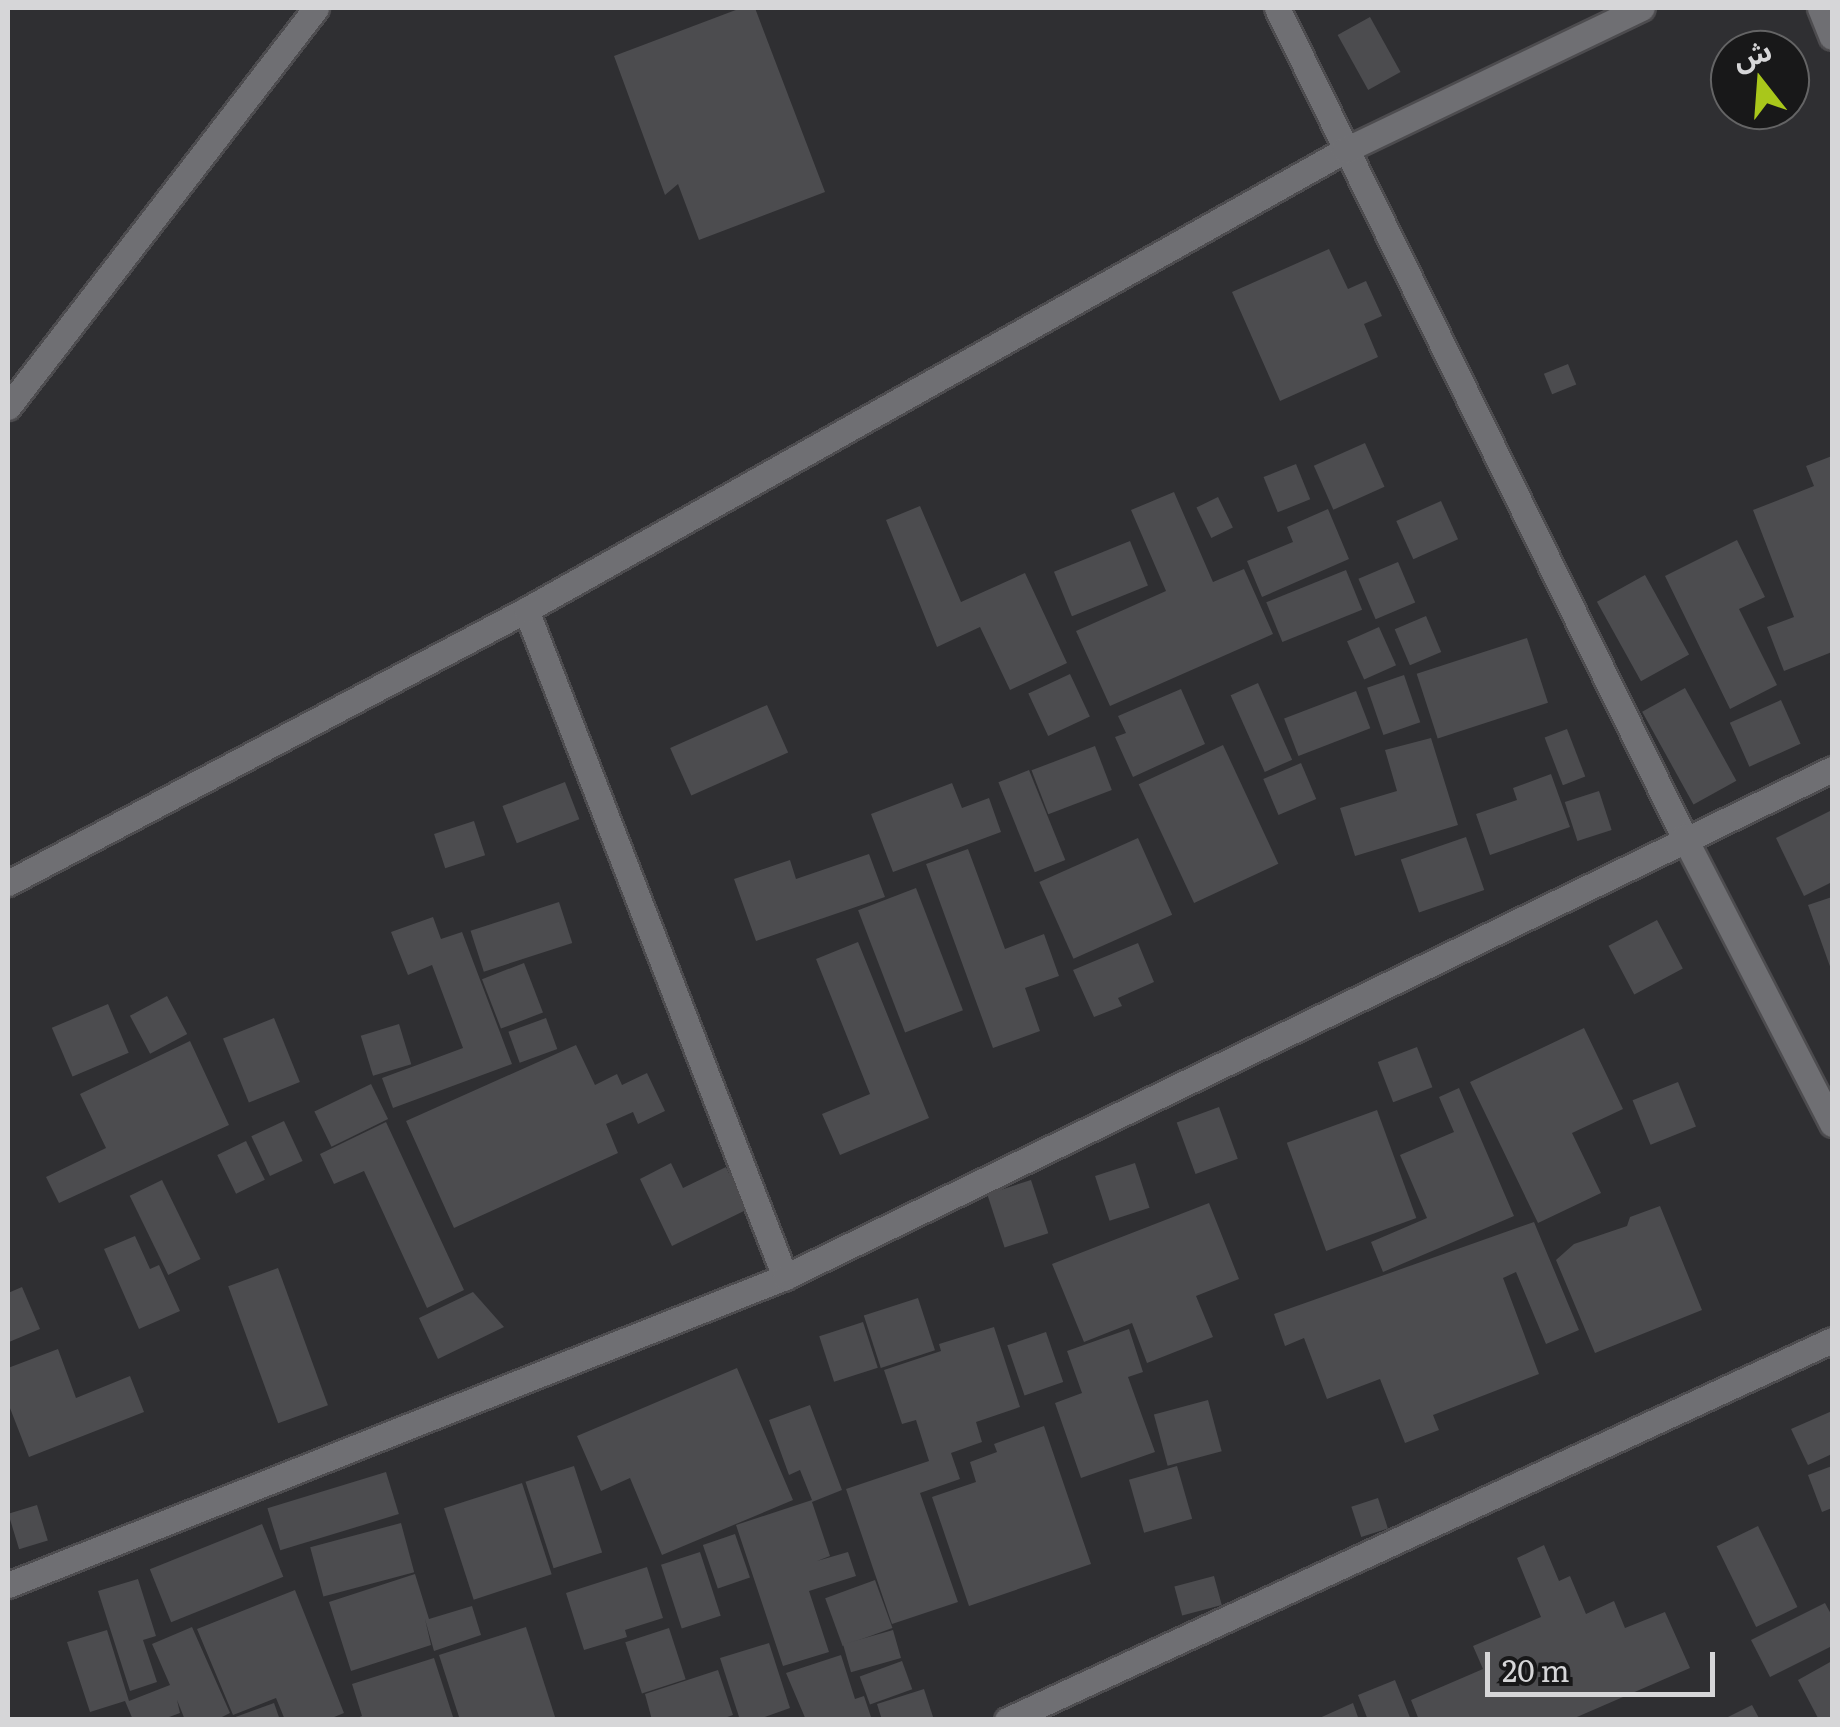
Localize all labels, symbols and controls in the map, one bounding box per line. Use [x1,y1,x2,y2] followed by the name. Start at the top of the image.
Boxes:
[1727,28,1776,79] text: ش
[1710,30,1810,130] north arrow
[1490,1632,1720,1694] scale bar
[1502,1647,1570,1691] text: 20 m

